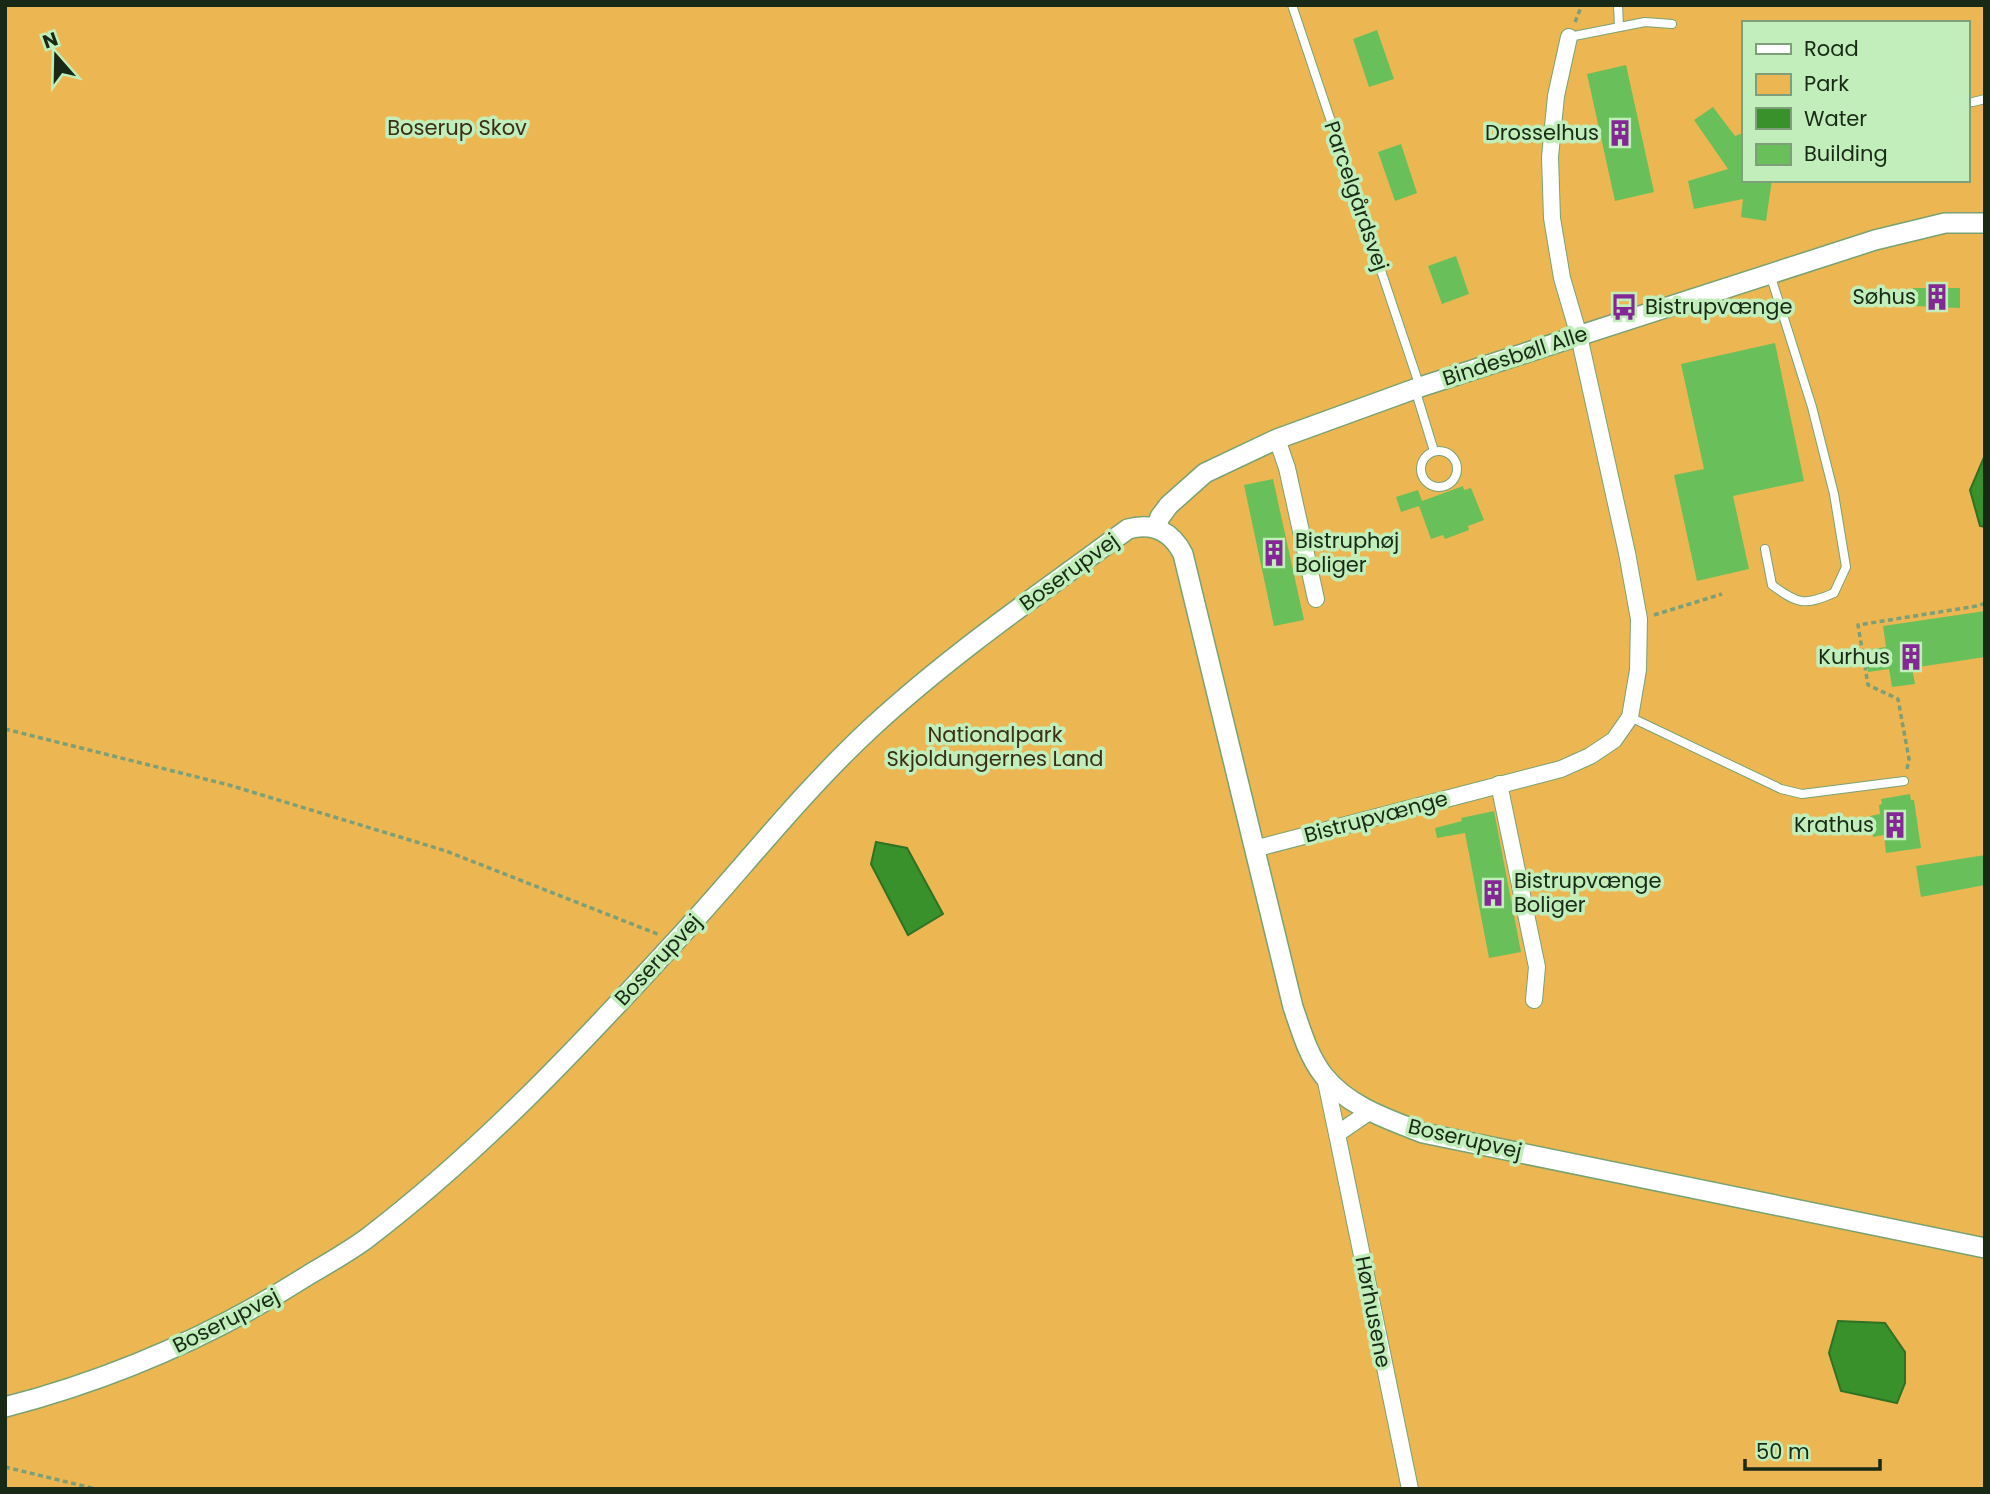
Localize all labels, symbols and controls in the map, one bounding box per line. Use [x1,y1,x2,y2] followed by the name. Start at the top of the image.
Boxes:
[21,21,91,91] north arrow
[1742,21,1969,182] legend
[39,25,62,56] text: N
[1804,34,1859,63] text: Road
[1804,69,1849,98] text: Park
[1804,104,1867,133] text: Water
[387,113,527,142] park label: Boserup Skov
[1317,117,1396,275] street label: Parcelgårdsvej
[1485,118,1599,147] place label: Drosselhus
[1605,118,1635,148] building icon: Drosselhus
[1804,139,1888,168] text: Building
[1852,282,1916,311] place label: Søhus
[1922,282,1952,312] building icon: Søhus
[1609,292,1639,322] bus stop icon: Bistrupvænge
[1645,292,1793,321] place label: Bistrupvænge
[1439,318,1591,393] street label: Bindesbøll Alle
[1013,526,1124,617] street label: Boserupvej
[1295,526,1399,579] place label: Bistruphøj Boliger
[1259,538,1289,568] building icon: Bistruphøj Boliger
[1818,642,1890,671] place label: Kurhus
[1896,642,1926,672] building icon: Kurhus
[886,720,1104,773] park label: Nationalpark Skjoldungernes Land
[1301,783,1451,850] street label: Bistrupvænge
[1794,810,1874,839] place label: Krathus
[1880,810,1910,840] building icon: Krathus
[1514,866,1662,919] place label: Bistrupvænge Boliger
[1478,878,1508,908] building icon: Bistrupvænge Boliger
[608,907,708,1012] street label: Boserupvej
[1405,1111,1525,1166] street label: Boserupvej
[1348,1254,1399,1370] street label: Hørhusene
[168,1281,284,1360] street label: Boserupvej
[1745,1428,1880,1472] scale bar
[1756,1437,1810,1466] text: 50 m

